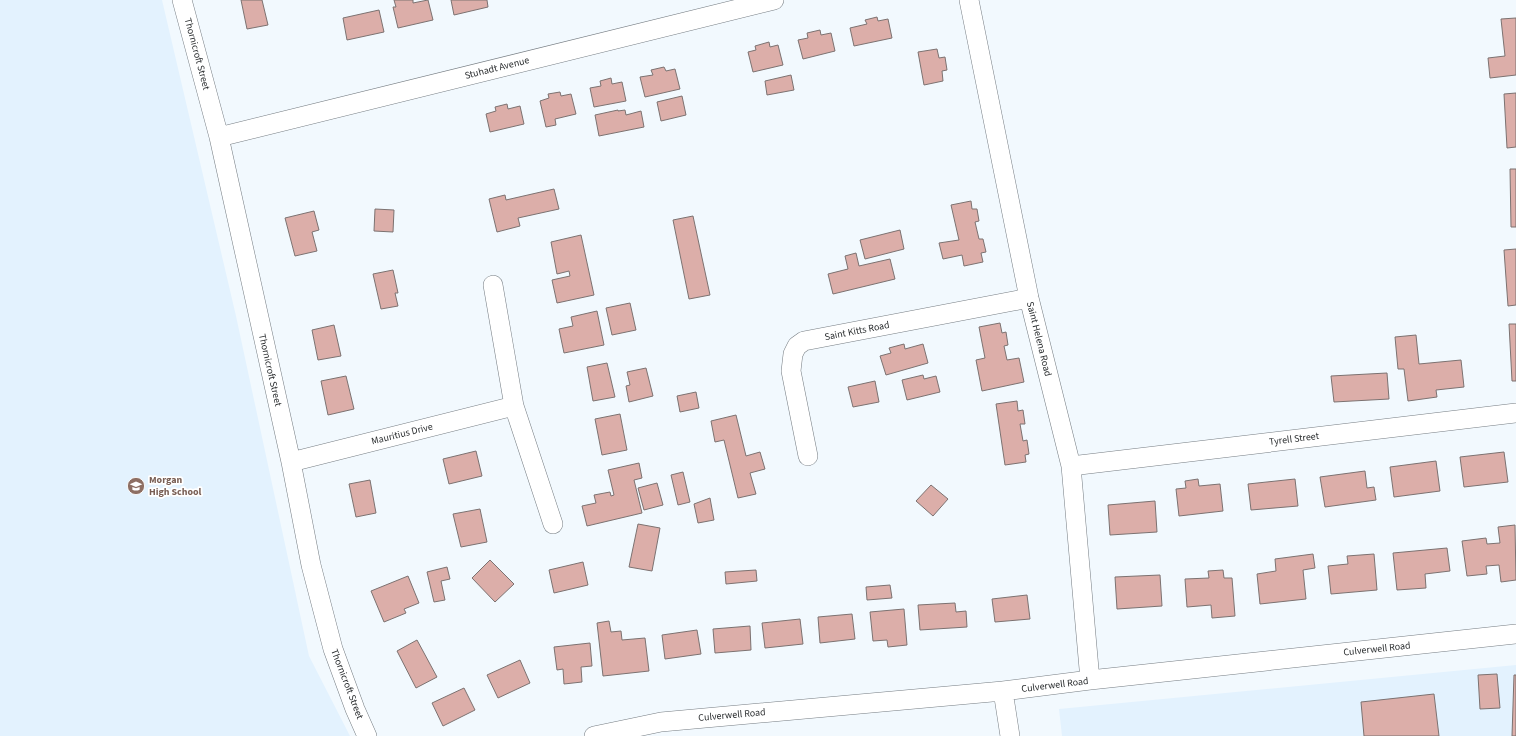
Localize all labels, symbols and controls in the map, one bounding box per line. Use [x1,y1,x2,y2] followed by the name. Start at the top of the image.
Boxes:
[181,16,213,92] street label: Thornicroft Street
[463,53,531,83] street label: Stuhadt Avenue
[1023,300,1055,378] street label: Saint Helena Road
[823,318,891,344] street label: Saint Kitts Road
[255,332,285,408] street label: Thornicroft Street
[370,420,434,448] street label: Mauritius Drive
[1268,429,1320,449] street label: Tyrell Street
[149,473,202,499] place label: Morgan High School
[126,476,146,496] school or university icon: Morgan High School
[1343,639,1411,659] street label: Culverwell Road
[327,647,367,722] street label: Thornicroft Street
[1021,674,1089,696] street label: Culverwell Road
[698,705,766,725] street label: Culverwell Road

